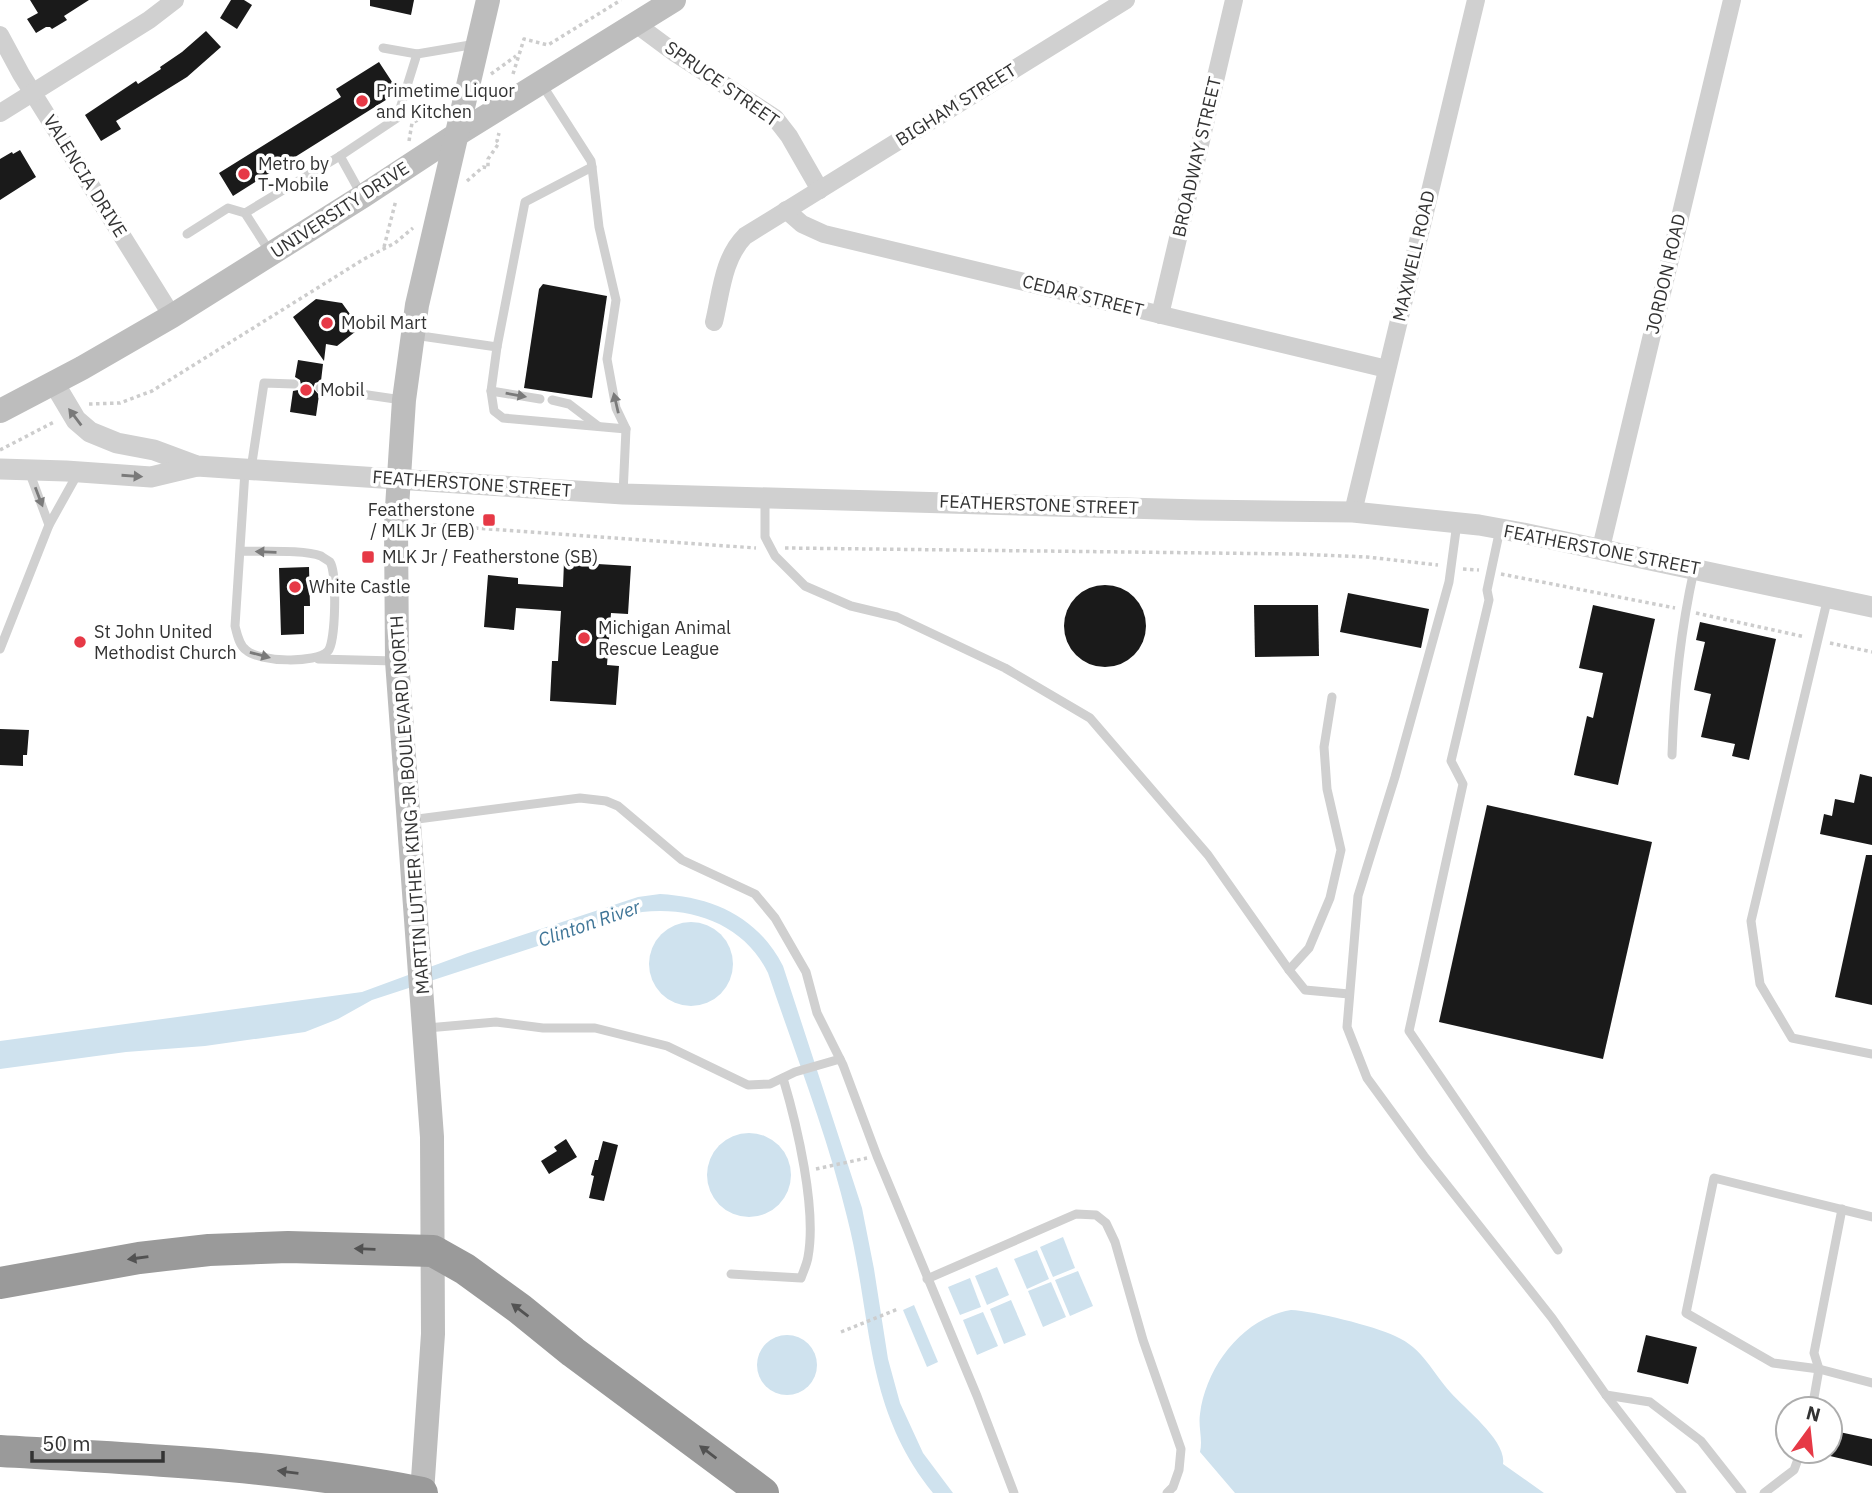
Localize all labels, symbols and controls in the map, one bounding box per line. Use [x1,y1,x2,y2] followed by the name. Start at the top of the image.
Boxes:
[661,36,784,131] street label: SPRUCE STREET
[891,58,1020,151] street label: BIGHAM STREET
[1167,74,1226,239] street label: BROADWAY STREET
[376,79,515,123] place label: Primetime Liquor and Kitchen
[354,93,370,109] marker: Primetime Liquor and Kitchen
[38,110,132,241] street label: VALENCIA DRIVE
[258,152,329,196] place label: Metro by T-Mobile
[266,156,413,263] street label: UNIVERSITY DRIVE
[236,166,252,182] marker: Metro by T-Mobile
[1387,188,1440,324] street label: MAXWELL ROAD
[1641,212,1691,336] street label: JORDON ROAD
[1020,269,1146,322] street label: CEDAR STREET
[341,311,427,334] place label: Mobil Mart
[319,315,335,331] marker: Mobil Mart
[320,378,365,401] place label: Mobil
[298,382,314,398] marker: Mobil
[505,390,527,401] one-way arrow
[610,392,621,414] one-way arrow
[68,408,83,426] one-way arrow
[372,465,572,502] street label: FEATHERSTONE STREET
[122,471,144,482] one-way arrow
[34,487,45,508] one-way arrow
[939,490,1139,519] street label: FEATHERSTONE STREET
[368,498,475,542] place label: Featherstone / MLK Jr (EB)
[481,512,497,528] marker: Featherstone / MLK Jr (EB)
[1502,519,1702,580] street label: FEATHERSTONE STREET
[382,545,598,568] place label: MLK Jr / Featherstone (SB)
[255,547,277,558] one-way arrow
[360,549,376,565] marker: MLK Jr / Featherstone (SB)
[309,575,411,598] place label: White Castle
[287,579,303,595] marker: White Castle
[385,615,434,995] street label: MARTIN LUTHER KING JR BOULEVARD NORTH
[598,616,731,660] place label: Michigan Animal Rescue League
[94,620,237,664] place label: St John United Methodist Church
[576,630,592,646] marker: Michigan Animal Rescue League
[72,634,88,650] marker: St John United Methodist Church
[249,650,271,661] one-way arrow
[535,894,644,952] water label: Clinton River
[354,1243,376,1254] one-way arrow
[127,1253,149,1264] one-way arrow
[511,1303,529,1317] one-way arrow
[1774,1395,1844,1465] north arrow
[1804,1400,1823,1427] text: N
[32,1420,163,1464] scale bar
[42,1429,91,1457] text: 50 m
[700,1445,718,1460] one-way arrow
[277,1466,299,1477] one-way arrow

